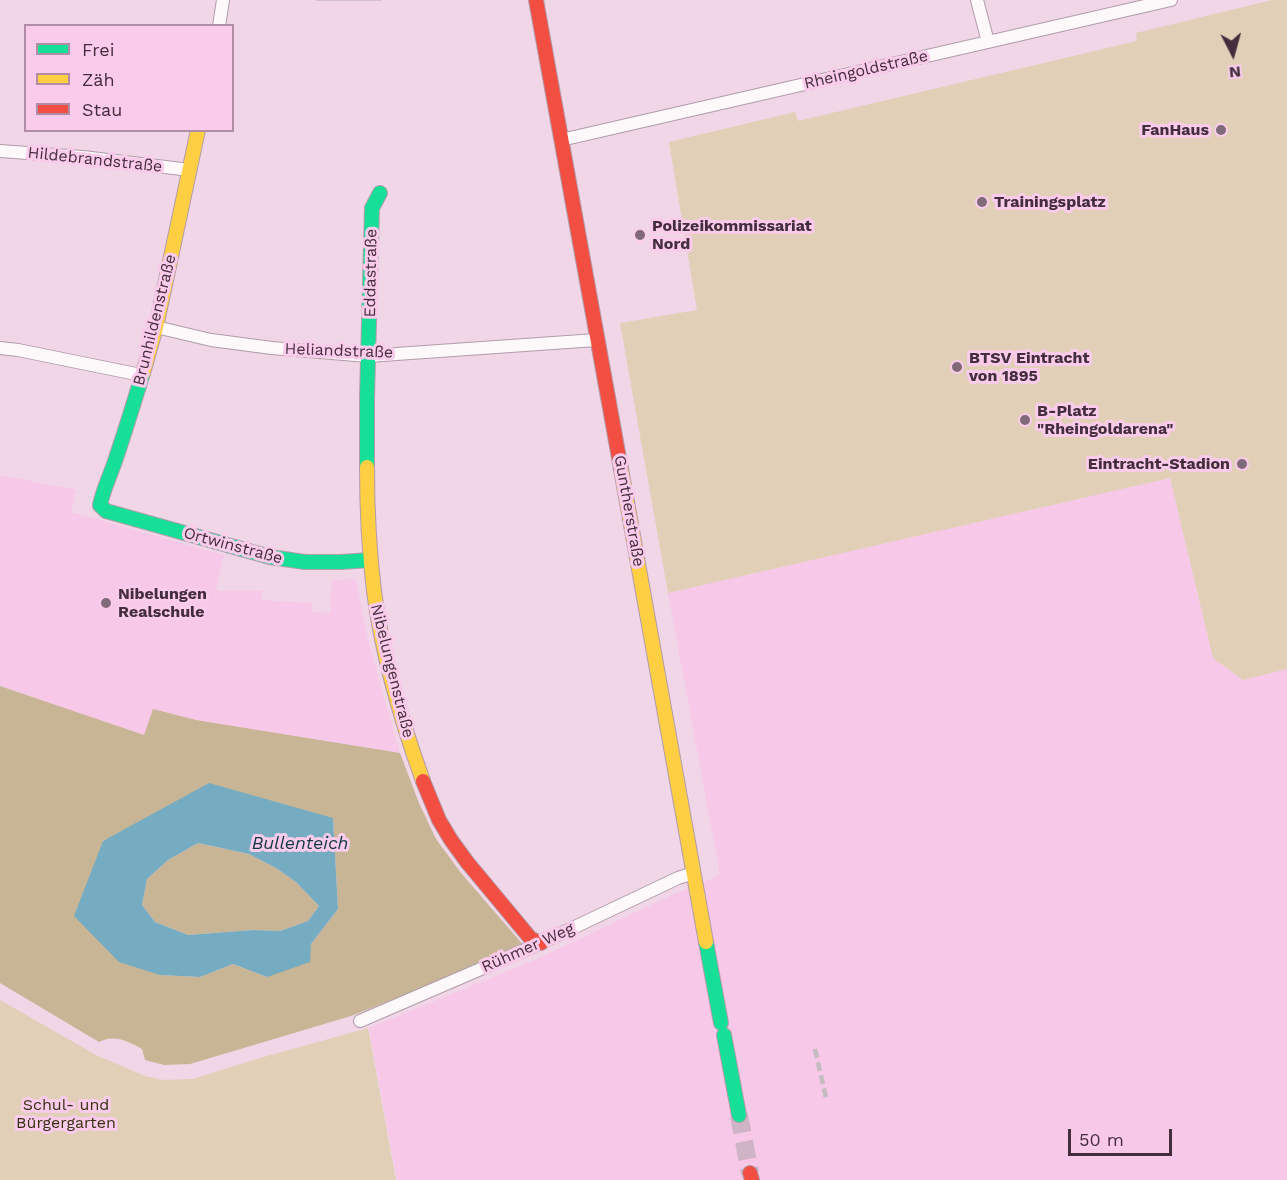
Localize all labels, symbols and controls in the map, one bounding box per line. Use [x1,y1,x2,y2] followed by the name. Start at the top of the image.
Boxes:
[24,24,234,132] legend
[1203,24,1263,84] north arrow
[82,39,114,60] text: Frei
[802,46,930,94] street label: Rheingoldstraße
[1228,62,1242,82] text: N
[82,69,115,90] text: Zäh
[82,99,122,120] text: Stau
[1141,120,1209,140] place label: FanHaus
[1214,123,1228,137] marker: FanHaus
[27,143,163,177] street label: Hildebrandstraße
[994,192,1106,212] place label: Trainingsplatz
[975,195,989,209] marker: Trainingsplatz
[652,216,812,254] place label: Polizeikommissariat Nord
[633,228,647,242] marker: Polizeikommissariat Nord
[361,229,381,317] street label: Eddastraße
[129,252,181,388] street label: Brunhildenstraße
[284,340,394,362] street label: Heliandstraße
[969,348,1089,386] place label: BTSV Eintracht von 1895
[950,360,964,374] marker: BTSV Eintracht von 1895
[1037,401,1173,439] place label: B-Platz "Rheingoldarena"
[1018,413,1032,427] marker: B-Platz "Rheingoldarena"
[610,454,648,568] street label: Guntherstraße
[1088,454,1230,474] place label: Eintracht-Stadion
[1235,457,1249,471] marker: Eintracht-Stadion
[181,524,285,568] street label: Ortwinstraße
[118,584,207,622] place label: Nibelungen Realschule
[99,596,113,610] marker: Nibelungen Realschule
[366,602,418,740] street label: Nibelungenstraße
[252,833,348,855] water label: Bullenteich
[479,919,577,977] street label: Rühmer Weg
[16,1095,116,1133] park label: Schul- und Bürgergarten
[1071,1117,1174,1155] scale bar
[1079,1129,1124,1150] text: 50 m

